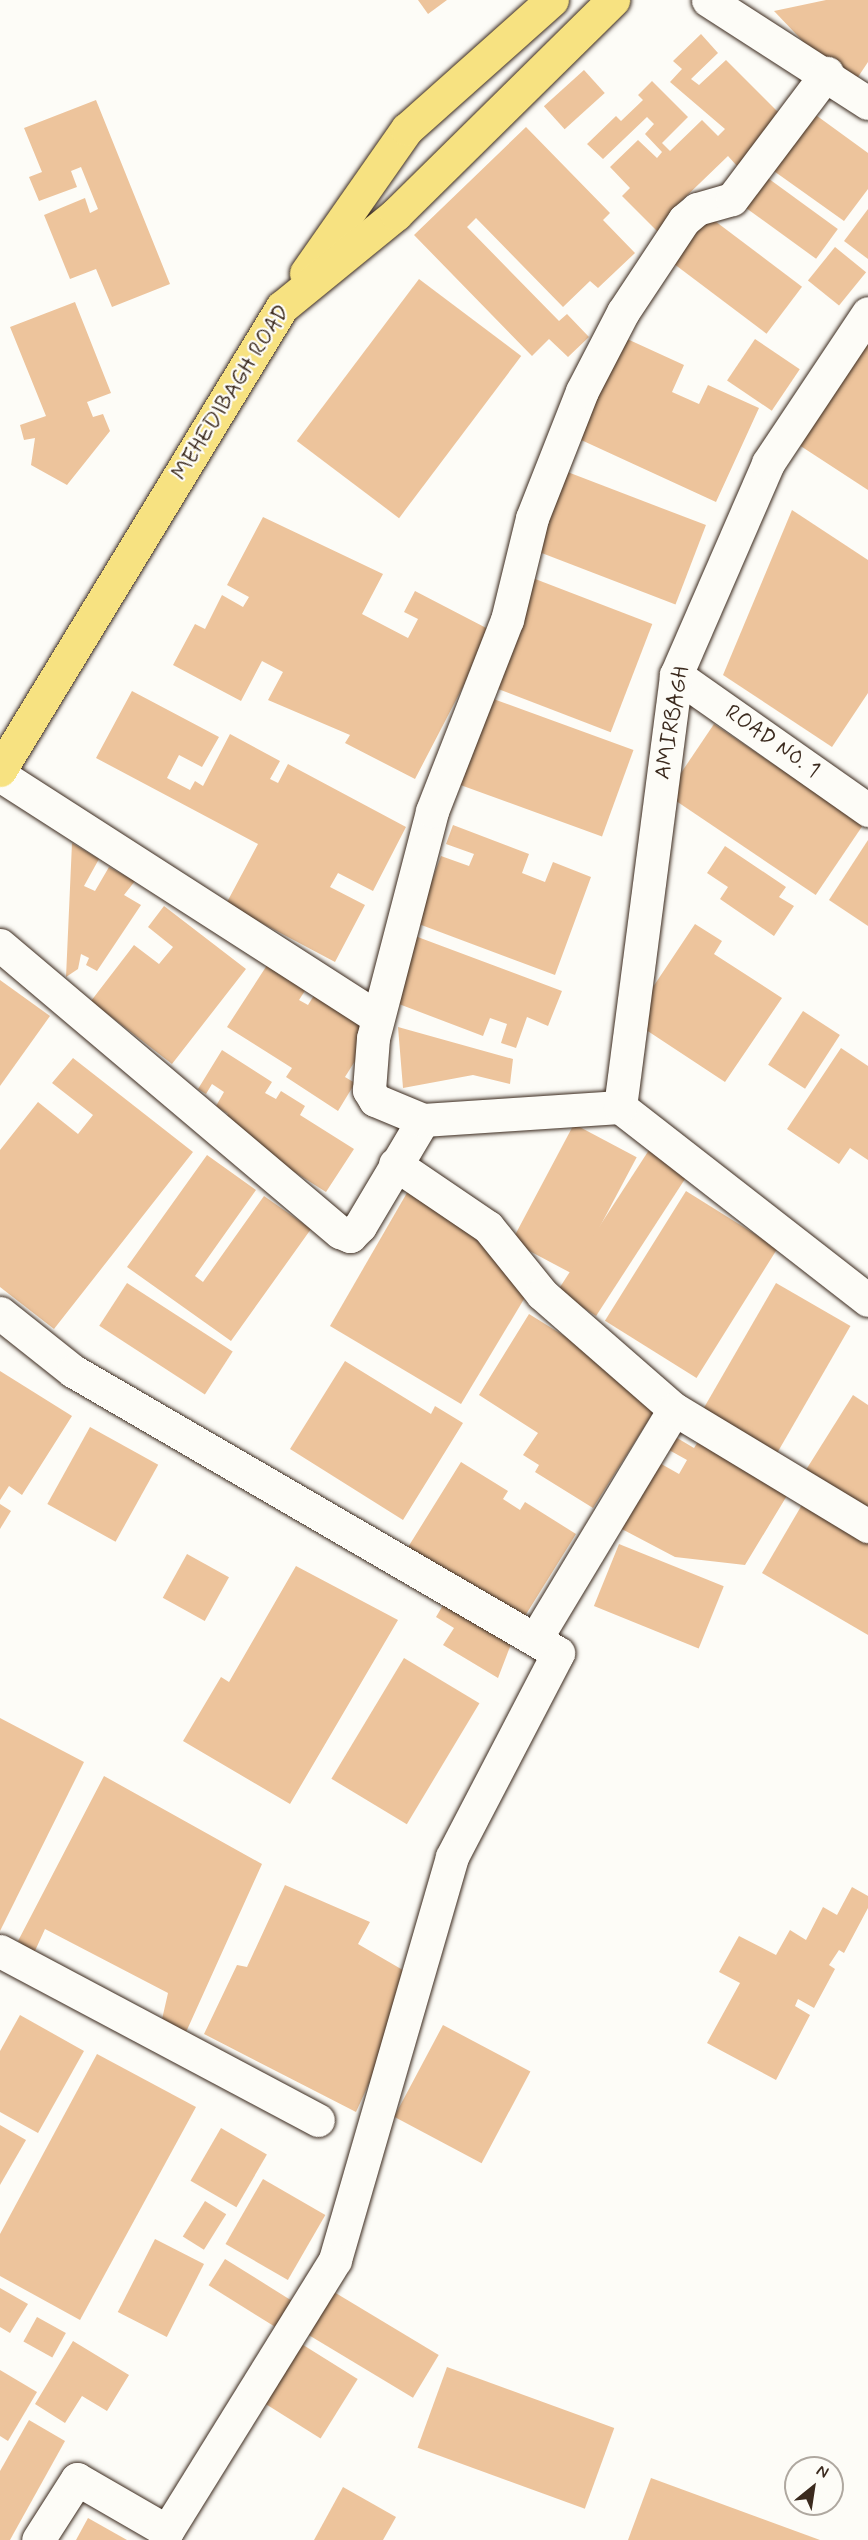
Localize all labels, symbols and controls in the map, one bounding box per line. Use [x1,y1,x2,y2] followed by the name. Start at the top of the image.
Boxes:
[167,300,297,486] street label: MEHEDIBAGH ROAD
[650,664,696,782] street label: AMIRBAGH
[719,699,825,785] street label: ROAD NO. 1
[784,2456,844,2516] north arrow
[812,2460,832,2483] text: N

